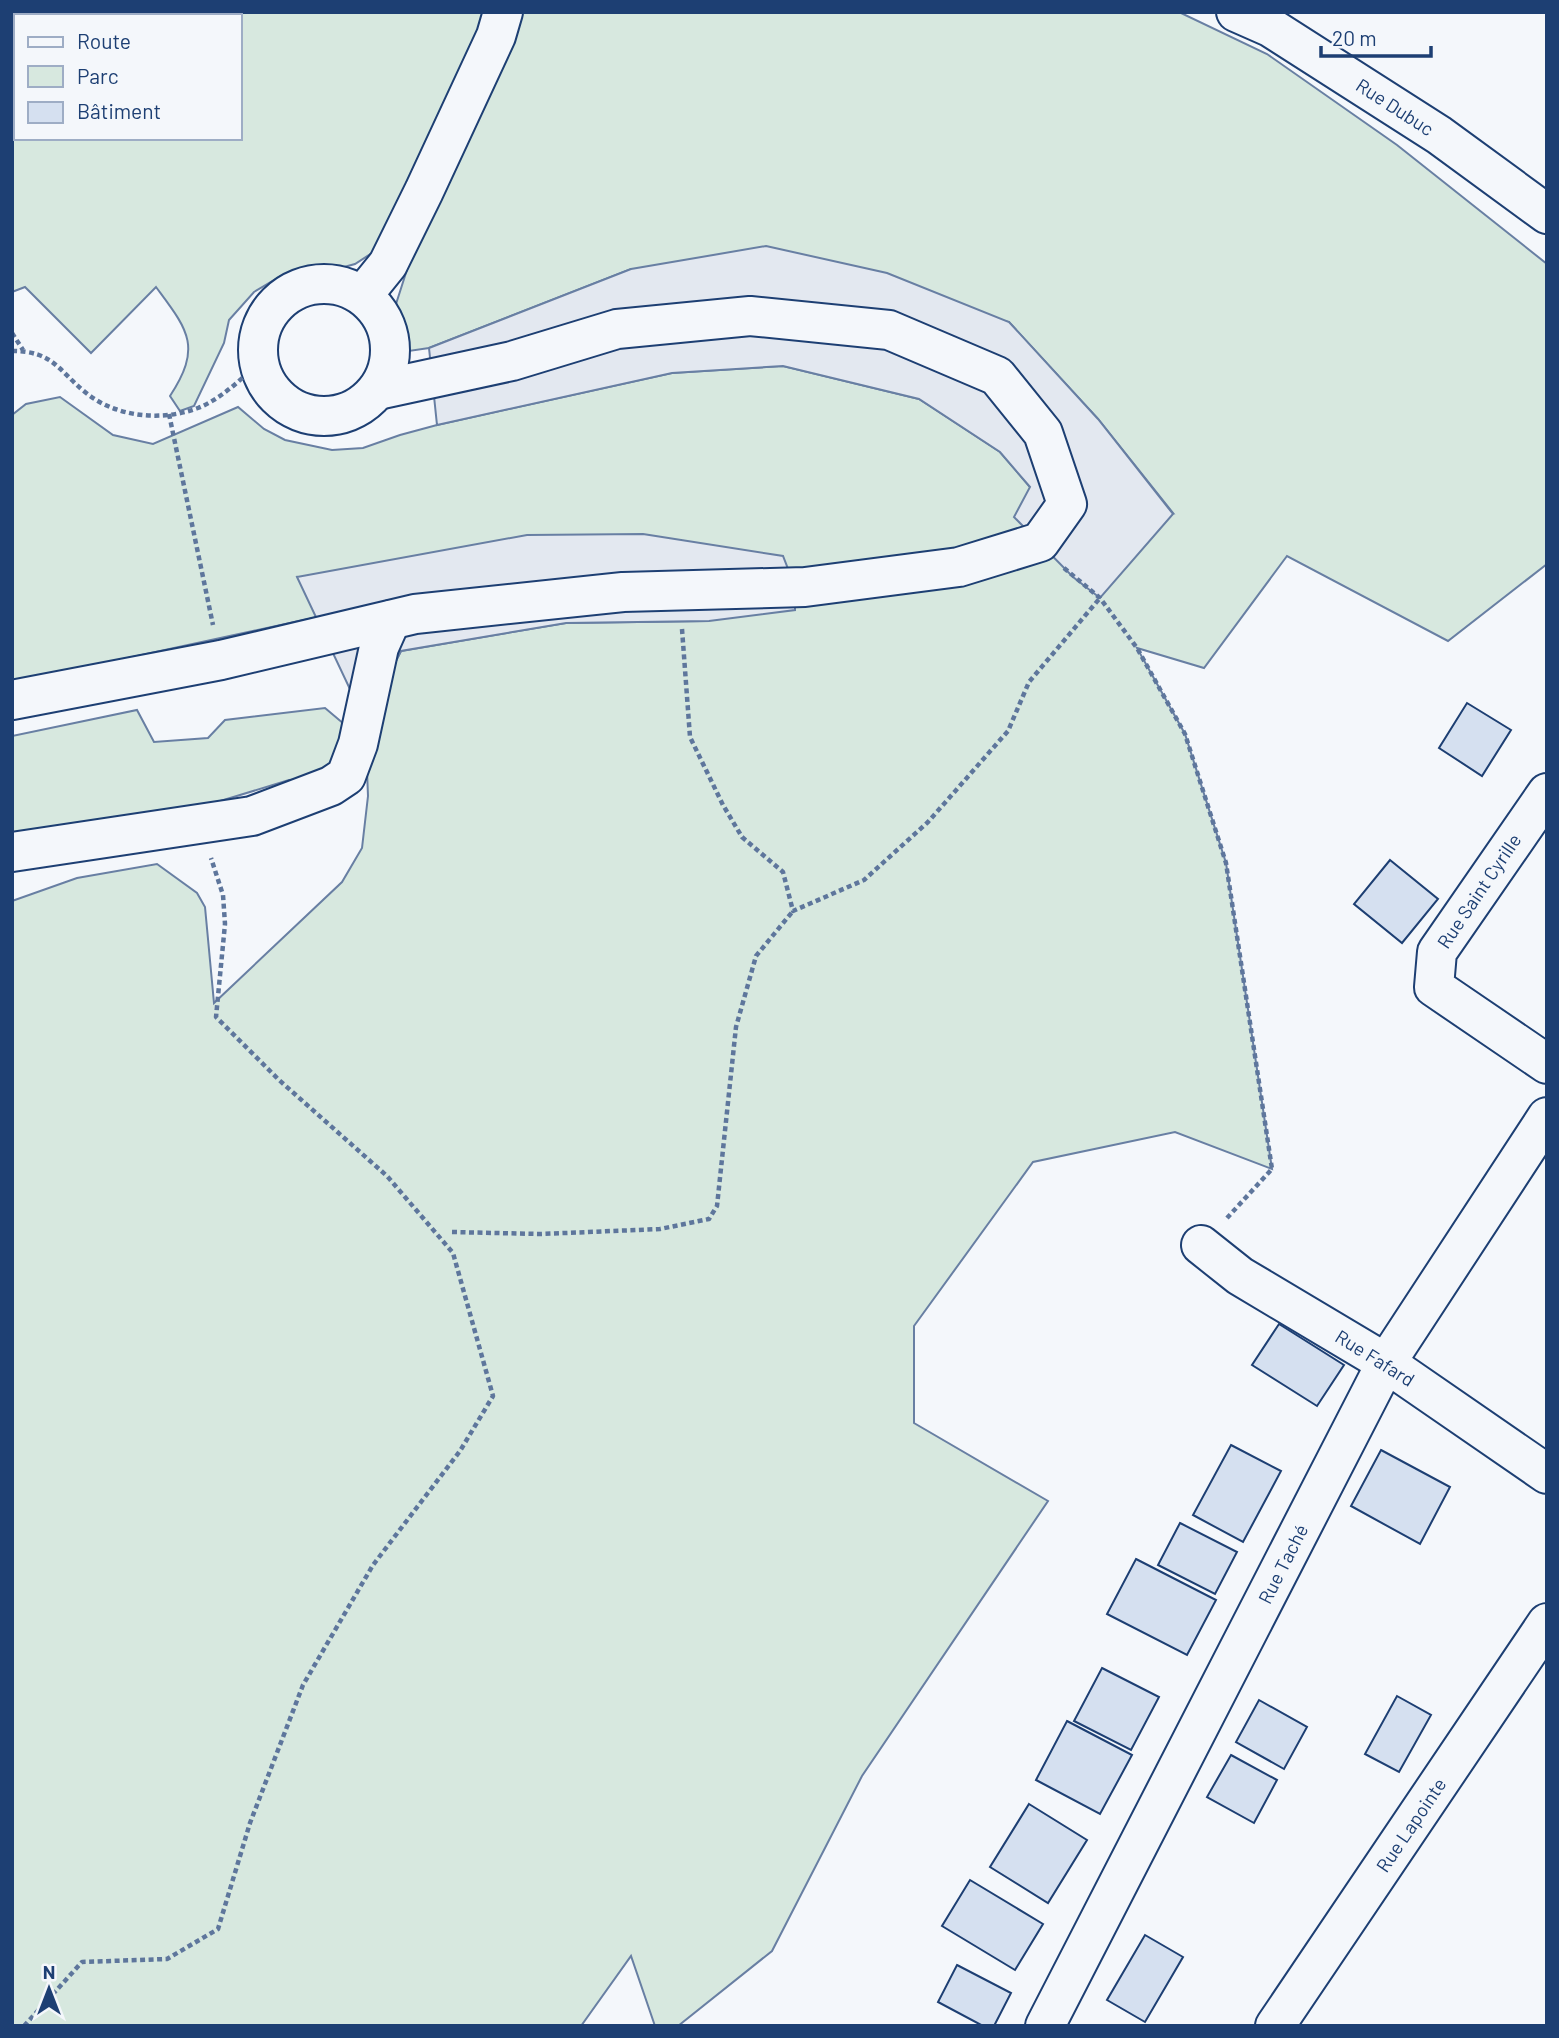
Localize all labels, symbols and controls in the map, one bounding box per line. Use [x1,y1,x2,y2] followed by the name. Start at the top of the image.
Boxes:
[14,14,242,140] legend
[1321,14,1431,58] scale bar
[1332,25,1377,50] text: 20 m
[77,28,131,53] text: Route
[77,63,119,88] text: Parc
[1352,73,1438,140] street label: Rue Dubuc
[77,98,161,123] text: Bâtiment
[1432,829,1525,952] street label: Rue Saint Cyrille
[1331,1324,1419,1391] street label: Rue Fafard
[1253,1520,1312,1607] street label: Rue Taché
[1371,1773,1451,1876] street label: Rue Lapointe
[14,1954,84,2024] north arrow
[43,1960,55,1983] text: N

